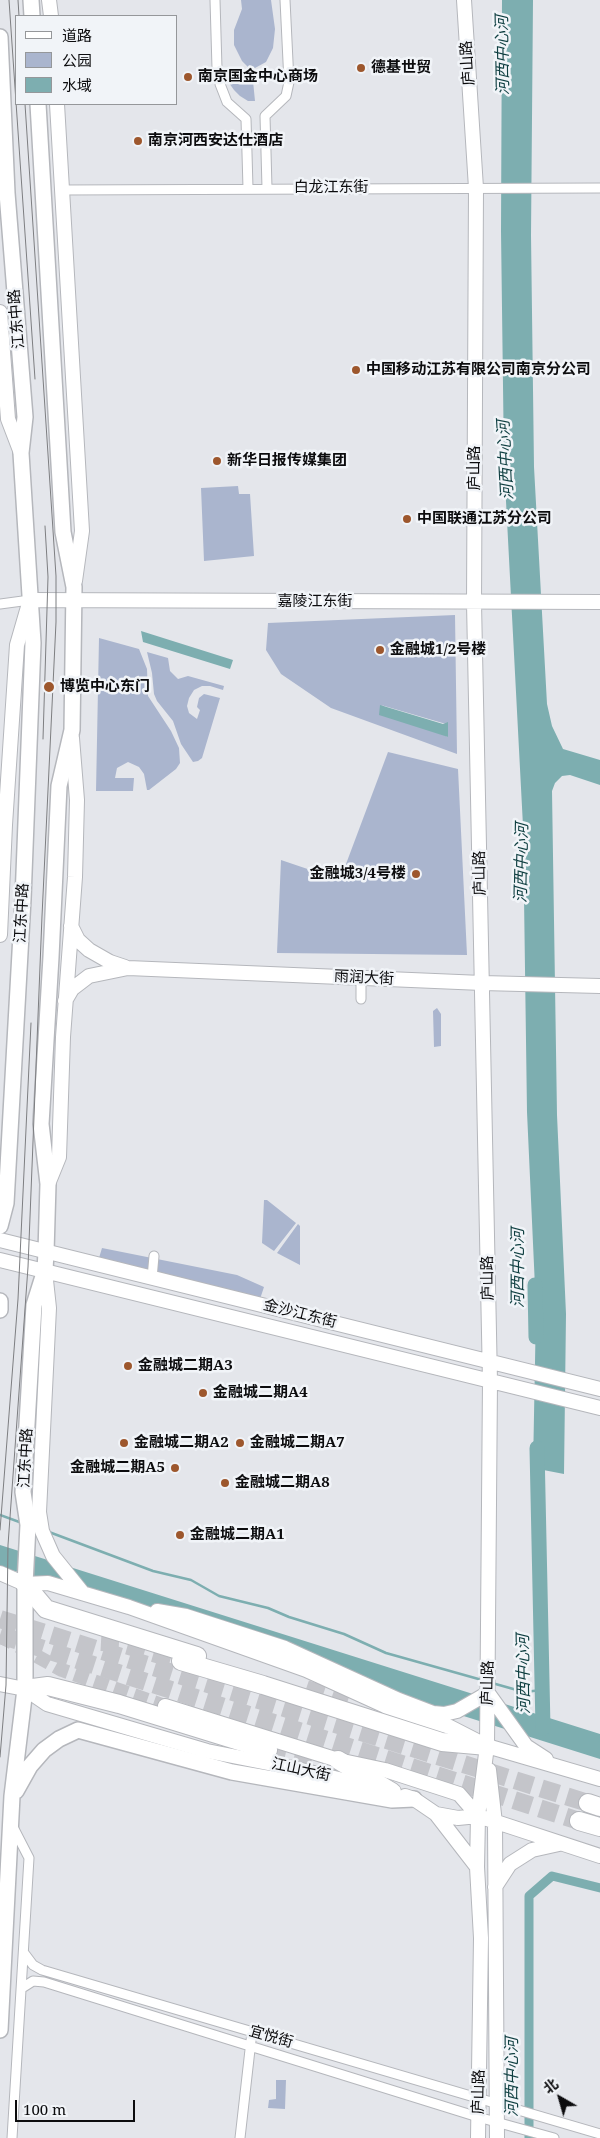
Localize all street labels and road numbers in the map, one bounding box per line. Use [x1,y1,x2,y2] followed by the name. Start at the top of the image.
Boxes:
[457,40,479,86] street label: 庐山路
[294,179,368,197] street label: 白龙江东街
[5,288,29,350] street label: 江东中路
[466,446,484,490] street label: 庐山路
[278,593,352,611] street label: 嘉陵江东街
[471,850,489,896] street label: 庐山路
[11,883,33,943] street label: 江东中路
[334,967,394,989] street label: 雨润大街
[479,1255,497,1301] street label: 庐山路
[261,1296,339,1332] street label: 金沙江东街
[15,1428,37,1488] street label: 江东中路
[479,1660,497,1706] street label: 庐山路
[270,1755,332,1785] street label: 江山大街
[247,2022,295,2052] street label: 宜悦街
[470,2069,488,2115] street label: 庐山路

